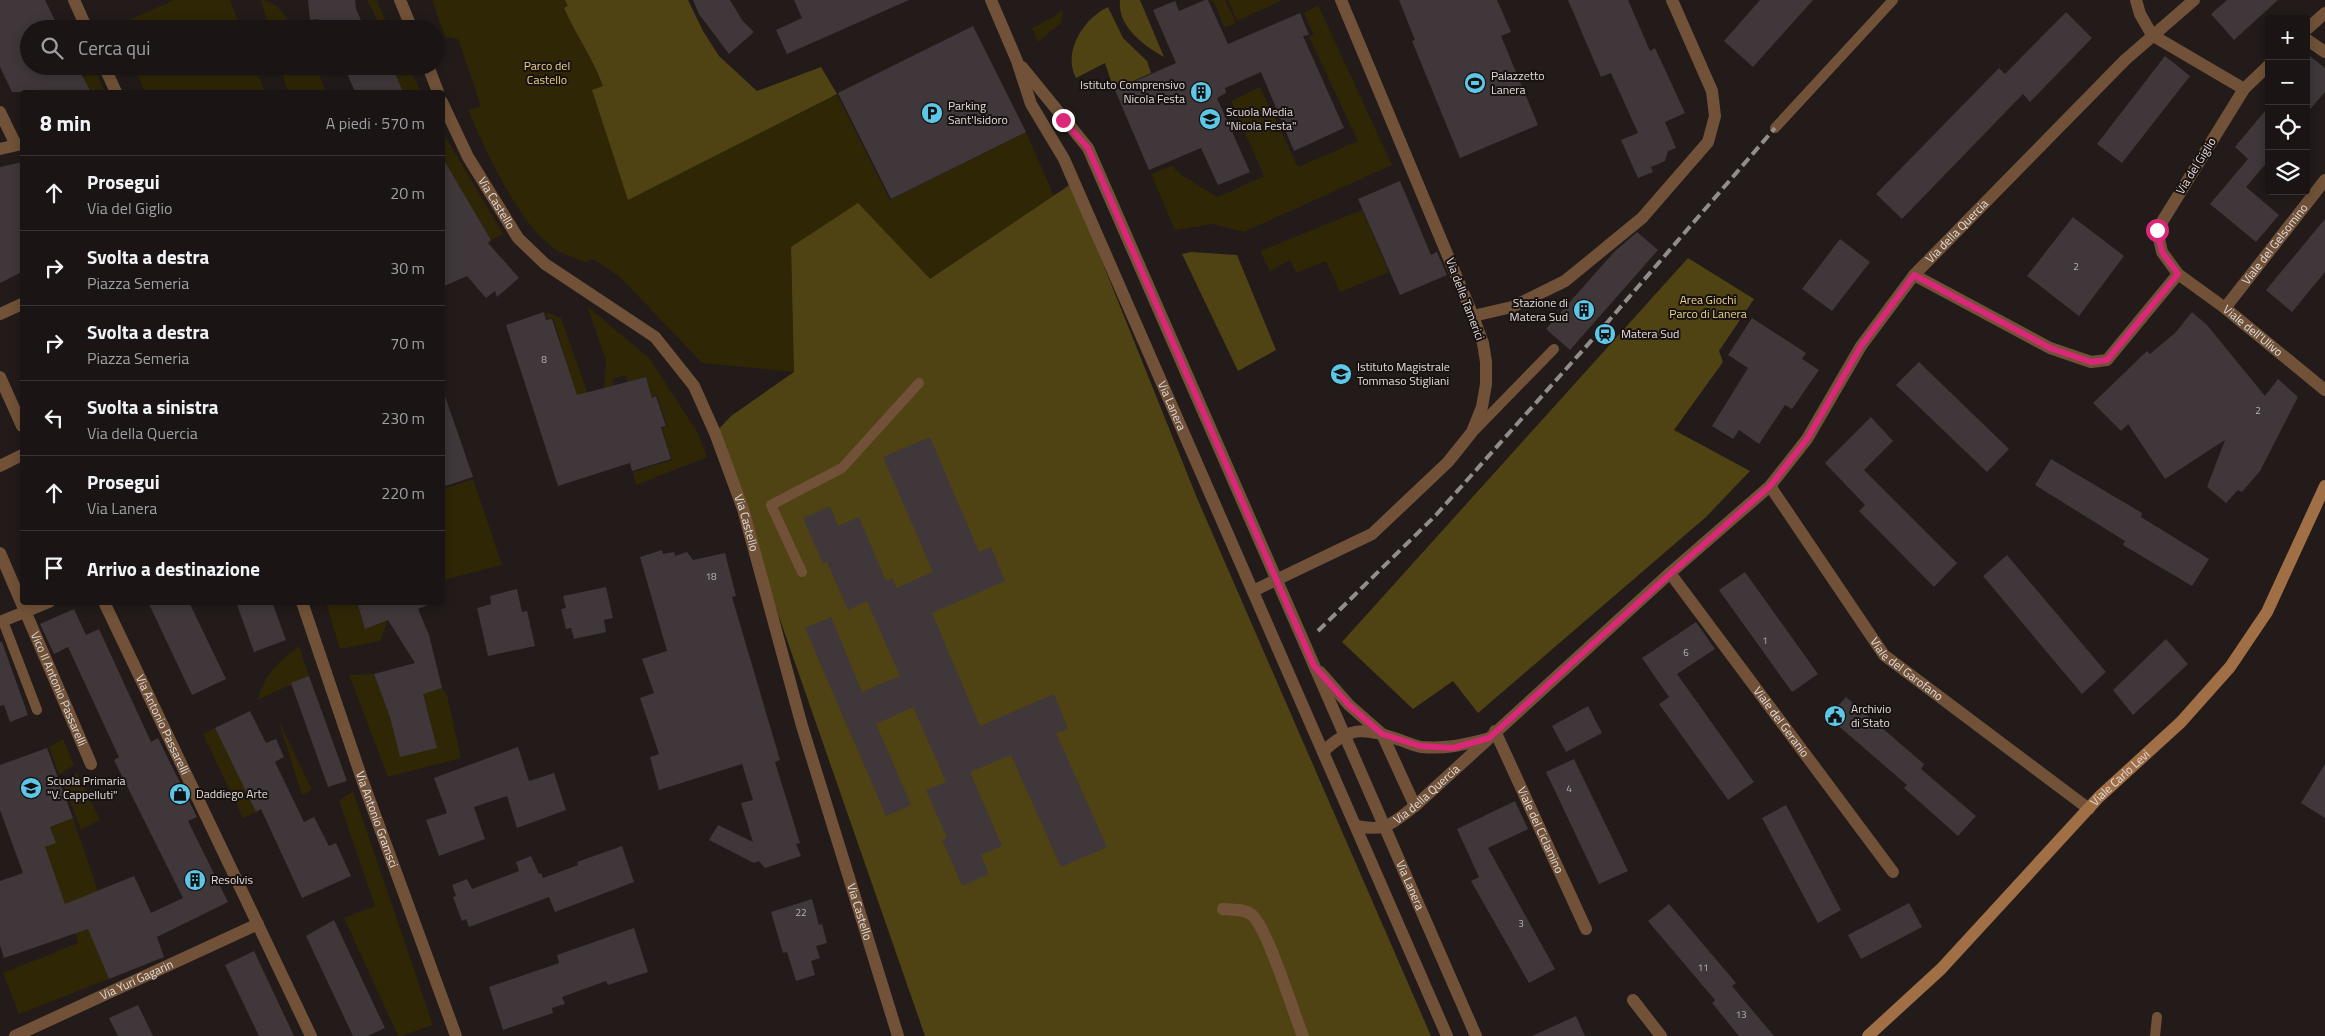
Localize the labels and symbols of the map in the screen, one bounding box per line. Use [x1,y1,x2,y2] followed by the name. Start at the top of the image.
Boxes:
[524,56,570,89] park label: Parco del Castello
[1491,66,1545,99] place label: Palazzetto Lanera
[1463,71,1487,95] sports icon: Palazzetto Lanera
[1080,75,1185,108] place label: Istituto Comprensivo Nicola Festa
[1189,80,1213,104] building icon: Istituto Comprensivo Nicola Festa
[948,96,1008,129] place label: Parking Sant'Isidoro
[920,101,944,125] parking icon: Parking Sant'Isidoro
[1226,102,1297,135] place label: Scuola Media "Nicola Festa"
[1198,107,1222,131] school or university icon: Scuola Media "Nicola Festa"
[1052,109,1075,132] route end
[2171,134,2221,198] street label: Via del Giglio
[473,173,520,233] street label: Via Castello
[1921,194,1993,267] street label: Via della Quercia
[2237,199,2312,289] street label: Viale del Gelsomino
[2146,219,2169,242] route start
[1441,255,1490,343] street label: Via delle Tamerici
[2073,259,2079,274] house number: 2
[1669,290,1747,323] park label: Area Giochi Parco di Lanera
[1510,293,1568,326] place label: Stazione di Matera Sud
[1572,298,1596,322] building icon: Stazione di Matera Sud
[2219,300,2287,361] street label: Viale dell'Ulivo
[1593,322,1617,346] station icon: Matera Sud
[1621,324,1679,343] place label: Matera Sud
[541,352,547,367] house number: 8
[1357,357,1450,390] place label: Istituto Magistrale Tommaso Stigliani
[1329,362,1353,386] school or university icon: Istituto Magistrale Tommaso Stigliani
[1153,378,1192,434] street label: Via Lanera
[2255,403,2261,418] house number: 2
[729,492,764,554] street label: Via Castello
[705,569,717,584] house number: 18
[26,628,92,749] street label: Vico II Antonio Passarelli
[1762,633,1768,648] house number: 1
[1866,633,1948,705] street label: Viale del Garofano
[1683,645,1689,660] house number: 6
[131,671,195,778] street label: Via Antonio Passarelli
[1749,682,1814,761] street label: Viale del Geranio
[1851,699,1891,732] place label: Archivio di Stato
[1823,704,1847,728] public building icon: Archivio di Stato
[2085,745,2154,810] street label: Viale Carlo Levi
[1389,759,1464,829] street label: Via della Quercia
[351,769,404,870] street label: Via Antonio Gramsci
[47,771,126,804] place label: Scuola Primaria "V. Cappelluti"
[19,776,43,800] school or university icon: Scuola Primaria "V. Cappelluti"
[1566,781,1572,796] house number: 4
[168,782,192,806] shop icon: Daddiego Arte
[1513,783,1569,876] street label: Viale del Ciclamino
[196,784,268,803] place label: Daddiego Arte
[1391,857,1430,913] street label: Via Lanera
[183,868,207,892] building icon: Resolvis
[211,870,253,889] place label: Resolvis
[842,881,878,942] street label: Via Castello
[795,905,807,920] house number: 22
[1518,916,1524,931] house number: 3
[97,954,176,1005] street label: Via Yuri Gagarin
[1697,960,1709,975] house number: 11
[1735,1007,1747,1022] house number: 13

